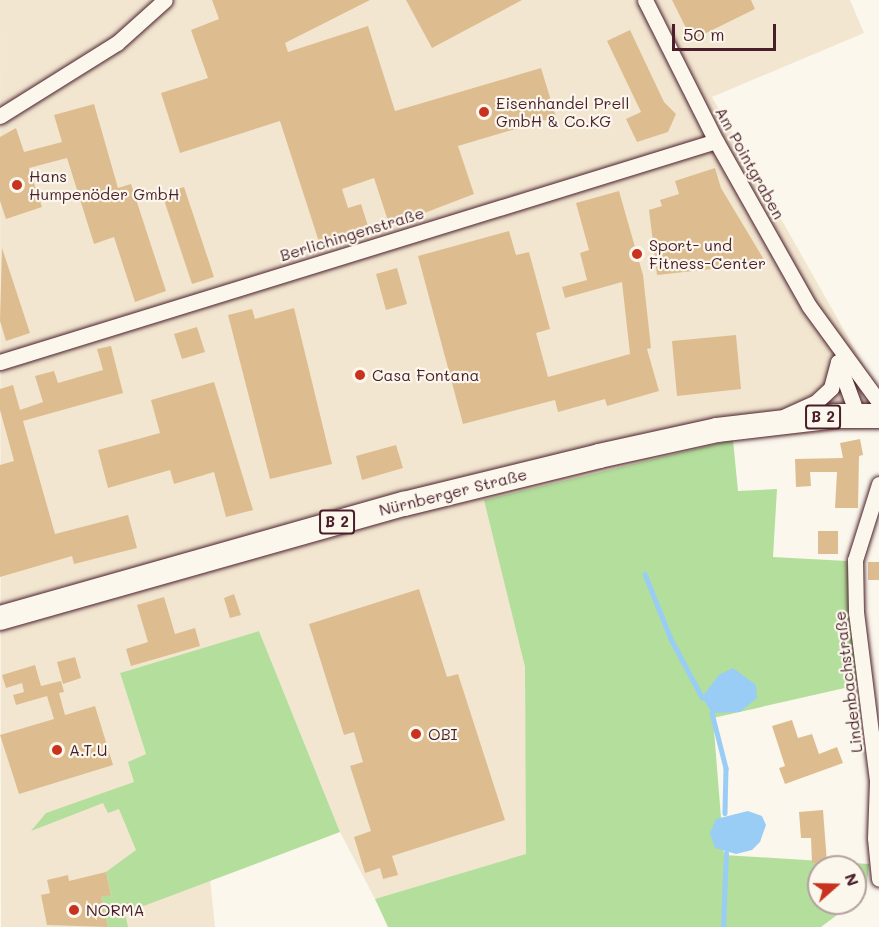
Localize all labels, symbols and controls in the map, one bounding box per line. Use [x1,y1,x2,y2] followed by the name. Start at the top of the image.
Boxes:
[675,12,778,50] scale bar
[683,22,725,46] text: 50 m
[496,93,629,131] place label: Eisenhandel Prell GmbH & Co.KG
[711,104,789,222] street label: Am Pointgraben
[477,105,491,119] marker: Eisenhandel Prell GmbH & Co.KG
[29,166,179,204] place label: Hans Humpenöder GmbH
[10,178,24,192] marker: Hans Humpenöder GmbH
[278,203,426,265] street label: Berlichingenstraße
[649,235,766,273] place label: Sport- und Fitness-Center
[630,247,644,261] marker: Sport- und Fitness-Center
[372,365,479,385] place label: Casa Fontana
[353,368,367,382] marker: Casa Fontana
[805,405,841,429] road number: B 2
[377,464,529,520] street label: Nürnberger Straße
[319,510,355,534] road number: B 2
[830,610,866,754] street label: Lindenbachstraße
[428,724,458,744] place label: OBI
[409,727,423,741] marker: OBI
[69,740,108,760] place label: A.T.U
[50,743,64,757] marker: A.T.U
[807,855,867,915] north arrow
[841,870,864,889] text: N
[86,900,145,920] place label: NORMA
[67,903,81,917] marker: NORMA

